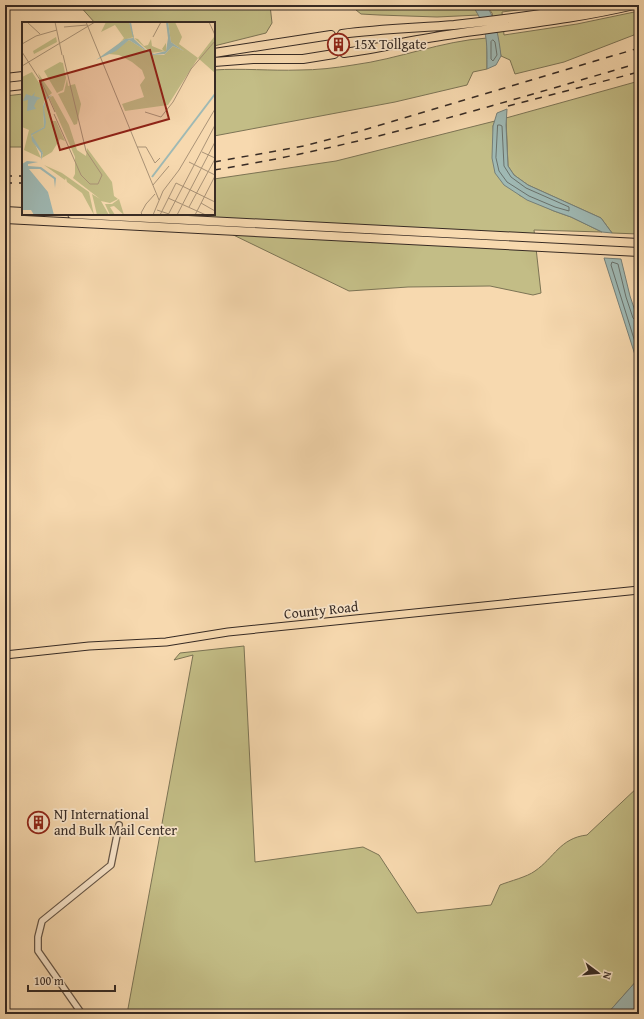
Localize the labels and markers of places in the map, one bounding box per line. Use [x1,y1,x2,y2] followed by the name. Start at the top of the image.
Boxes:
[325,31,351,57] building icon: 15X Tollgate
[354,34,427,54] place label: 15X Tollgate
[54,804,177,840] place label: NJ International and Bulk Mail Center
[26,809,52,835] building icon: NJ International and Bulk Mail Center

